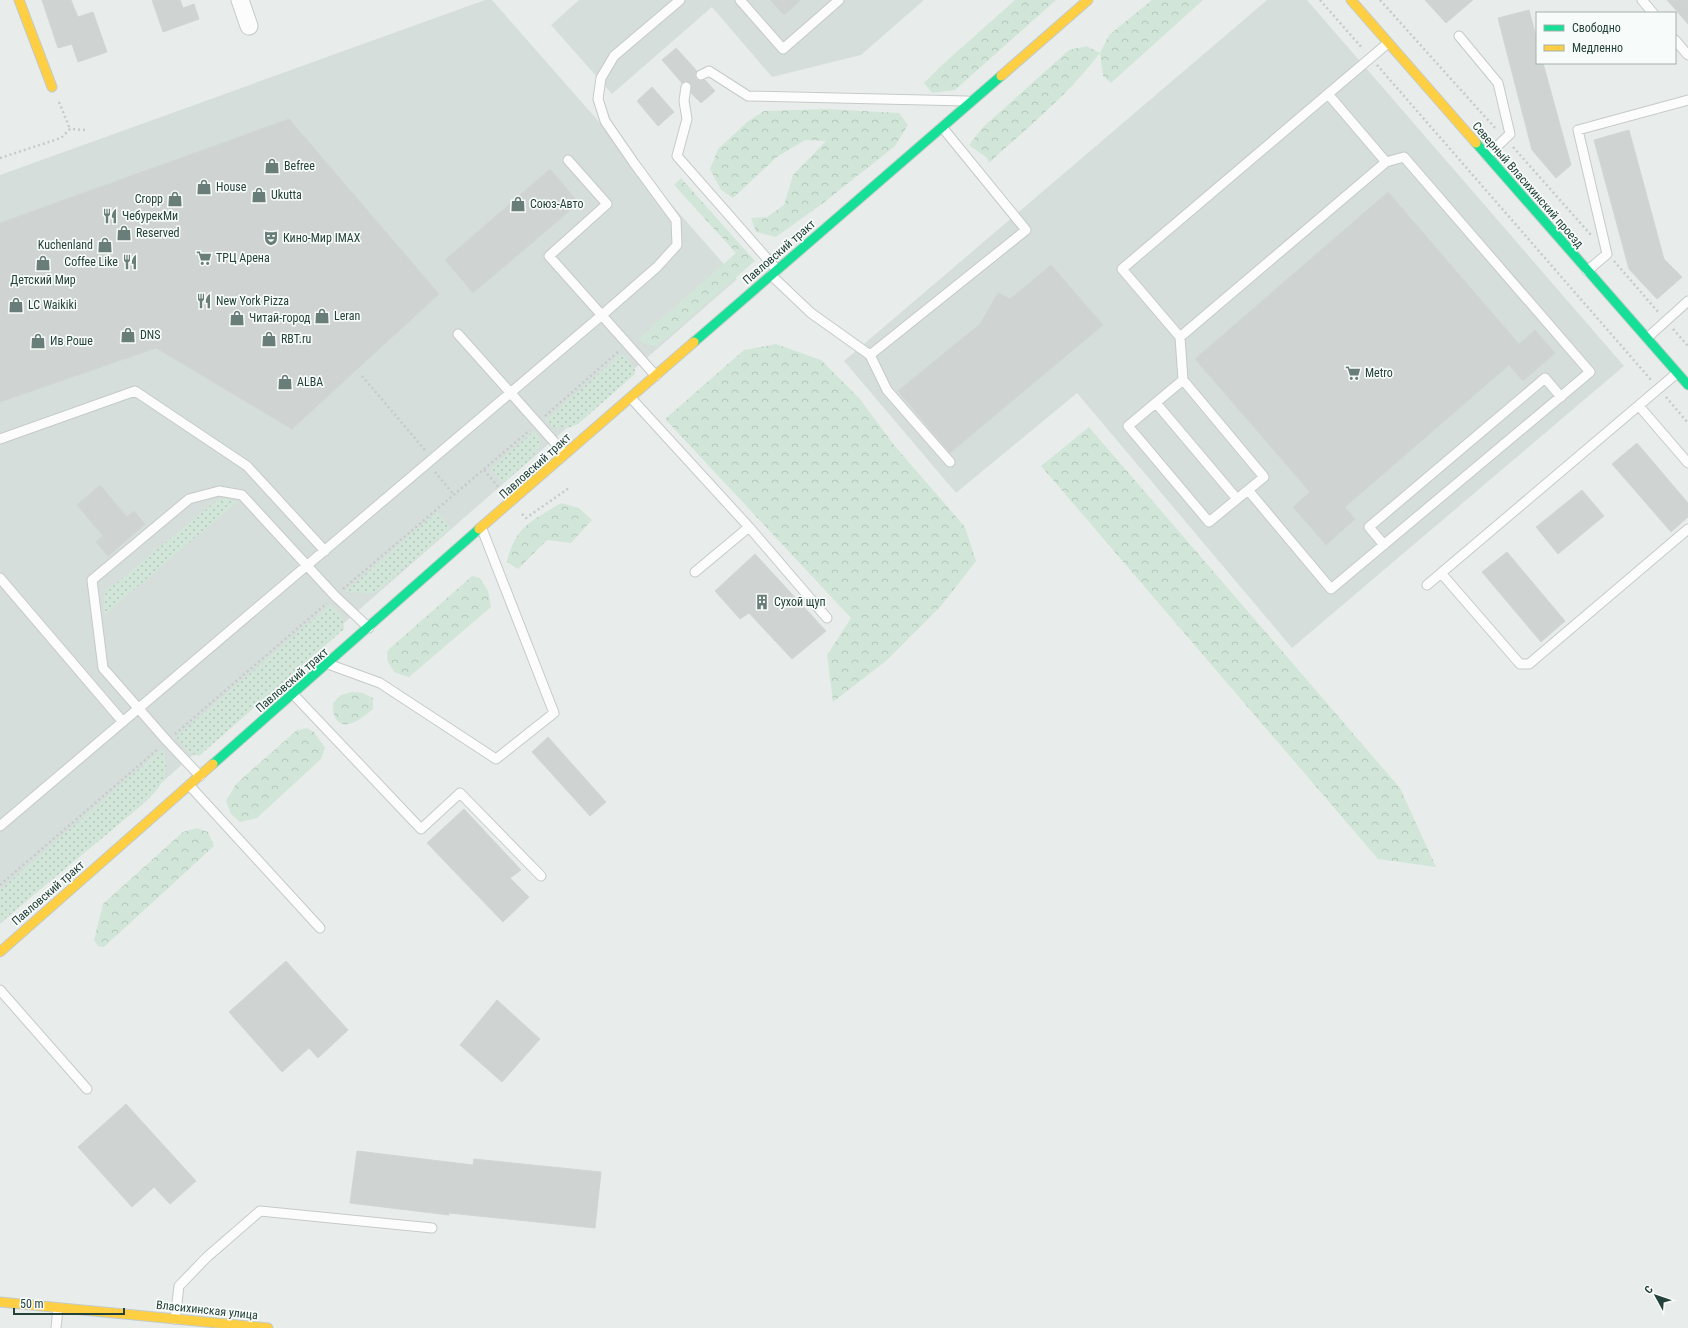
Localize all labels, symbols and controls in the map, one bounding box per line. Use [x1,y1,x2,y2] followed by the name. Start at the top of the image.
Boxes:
[1536,12,1676,64] legend
[1572,21,1621,35] text: Свободно
[1572,41,1623,55] text: Медленно
[1469,119,1587,251] street label: Северный Власихинский проезд
[263,157,281,175] shop icon: Befree
[284,159,315,173] place label: Befree
[195,178,213,196] shop icon: House
[216,180,247,194] place label: House
[250,186,268,204] shop icon: Ukutta
[271,188,302,202] place label: Ukutta
[166,190,184,208] shop icon: Cropp
[135,192,163,206] place label: Cropp
[509,195,527,213] shop icon: Союз-Авто
[530,197,583,211] place label: Союз-Авто
[101,207,119,225] restaurant icon: ЧебурекМи
[122,209,178,223] place label: ЧебурекМи
[740,217,818,287] street label: Павловский тракт
[115,224,133,242] shop icon: Reserved
[136,226,180,240] place label: Reserved
[262,229,280,247] theatre icon: Кино-Мир IMAX
[283,231,361,245] place label: Кино-Мир IMAX
[96,236,114,254] shop icon: Kuchenland
[38,238,93,252] place label: Kuchenland
[195,249,213,267] supermarket icon: ТРЦ Арена
[216,251,270,265] place label: ТРЦ Арена
[121,253,139,271] restaurant icon: Coffee Like
[34,254,52,272] shop icon: Детский Мир
[64,255,118,269] place label: Coffee Like
[10,273,76,287] place label: Детский Мир
[195,292,213,310] restaurant icon: New York Pizza
[216,294,289,308] place label: New York Pizza
[7,296,25,314] shop icon: LC Waikiki
[28,298,77,312] place label: LC Waikiki
[313,307,331,325] shop icon: Leran
[228,309,246,327] shop icon: Читай-город
[334,309,361,323] place label: Leran
[249,311,311,325] place label: Читай-город
[119,326,137,344] shop icon: DNS
[140,328,161,342] place label: DNS
[260,330,278,348] shop icon: RBT.ru
[29,332,47,350] shop icon: Ив Роше
[281,332,312,346] place label: RBT.ru
[50,334,93,348] place label: Ив Роше
[1344,364,1362,382] supermarket icon: Metro
[1365,366,1393,380] place label: Metro
[276,373,294,391] shop icon: ALBA
[297,375,323,389] place label: ALBA
[496,430,574,502] street label: Павловский тракт
[753,593,771,611] building icon: Сухой щуп
[774,595,826,609] place label: Сухой щуп
[253,645,331,715] street label: Павловский тракт
[9,858,87,928] street label: Павловский тракт
[1636,1276,1676,1316] north arrow
[1642,1283,1656,1296] text: С
[14,1290,124,1316] scale bar
[20,1297,44,1311] text: 50 m
[155,1298,259,1322] street label: Власихинская улица

